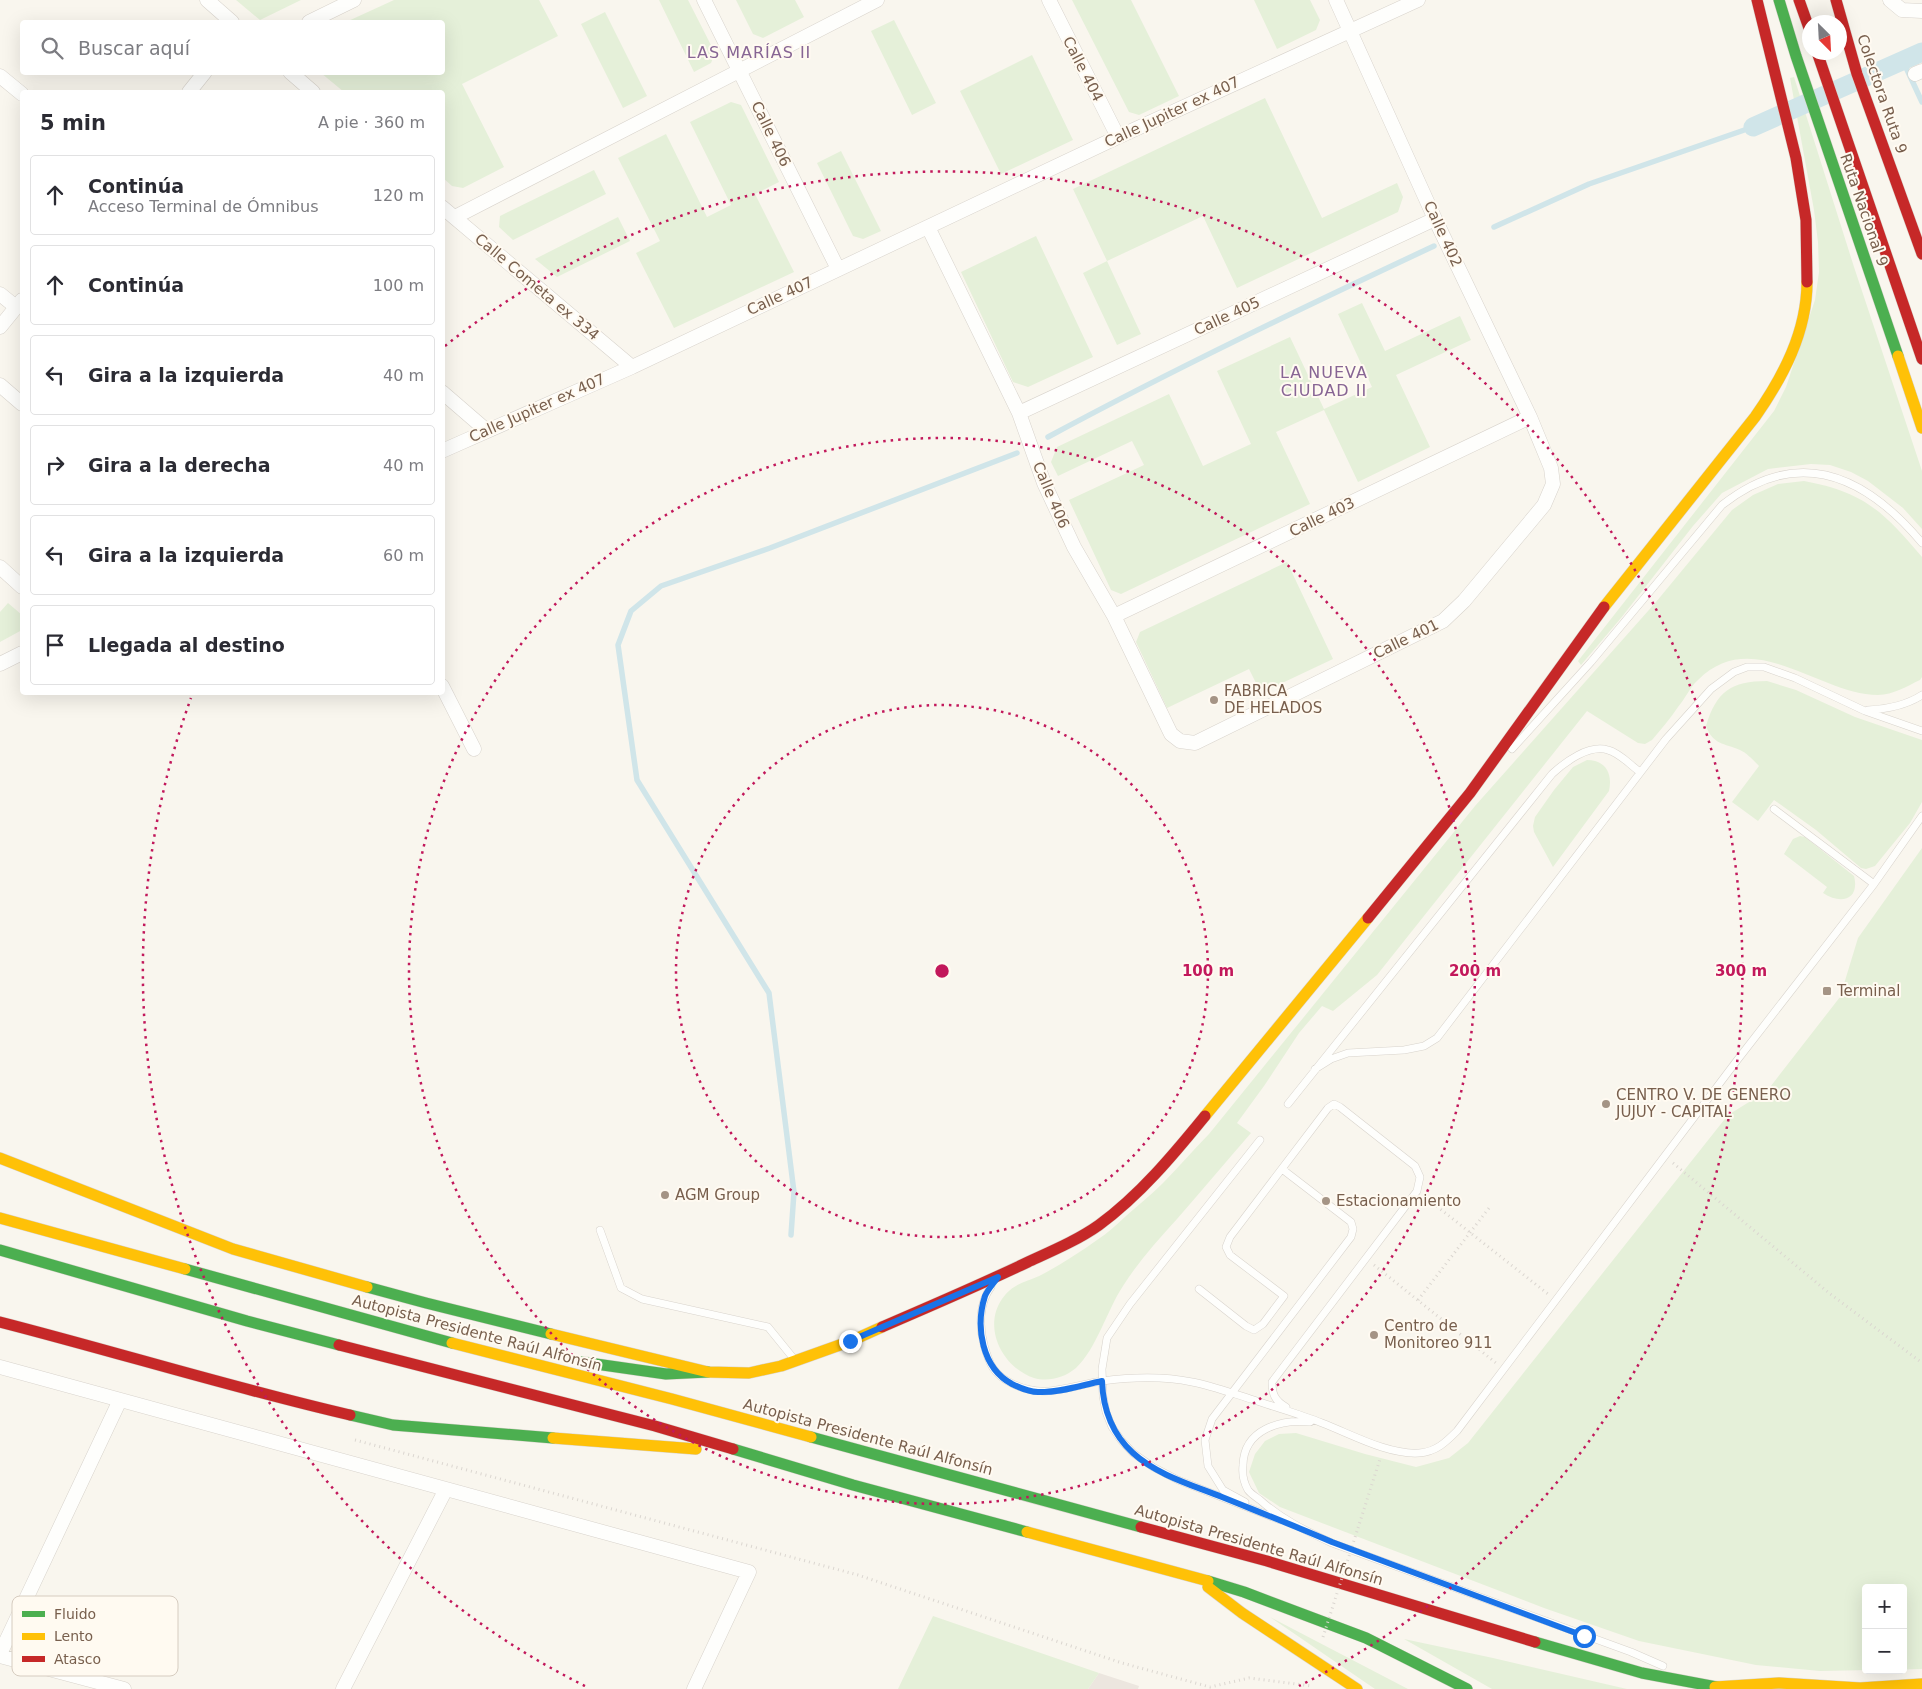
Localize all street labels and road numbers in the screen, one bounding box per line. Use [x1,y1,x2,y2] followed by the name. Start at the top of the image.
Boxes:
[1853,32,1911,156] street label: Colectora Ruta 9
[1059,33,1107,105] street label: Calle 404
[1102,73,1242,151] street label: Calle Jupiter ex 407
[747,98,795,170] street label: Calle 406
[1836,151,1892,269] street label: Ruta Nacional 9
[1420,198,1466,270] street label: Calle 402
[471,230,603,344] street label: Calle Cometa ex 334
[744,273,816,319] street label: Calle 407
[1191,293,1263,339] street label: Calle 405
[466,370,608,446] street label: Calle Jupiter ex 407
[1029,459,1073,531] street label: Calle 406
[1286,493,1358,541] street label: Calle 403
[1370,615,1442,663] street label: Calle 401
[350,1291,604,1375] street label: Autopista Presidente Raúl Alfonsín
[741,1395,995,1479] street label: Autopista Presidente Raúl Alfonsín
[1133,1501,1385,1589] street label: Autopista Presidente Raúl Alfonsín

